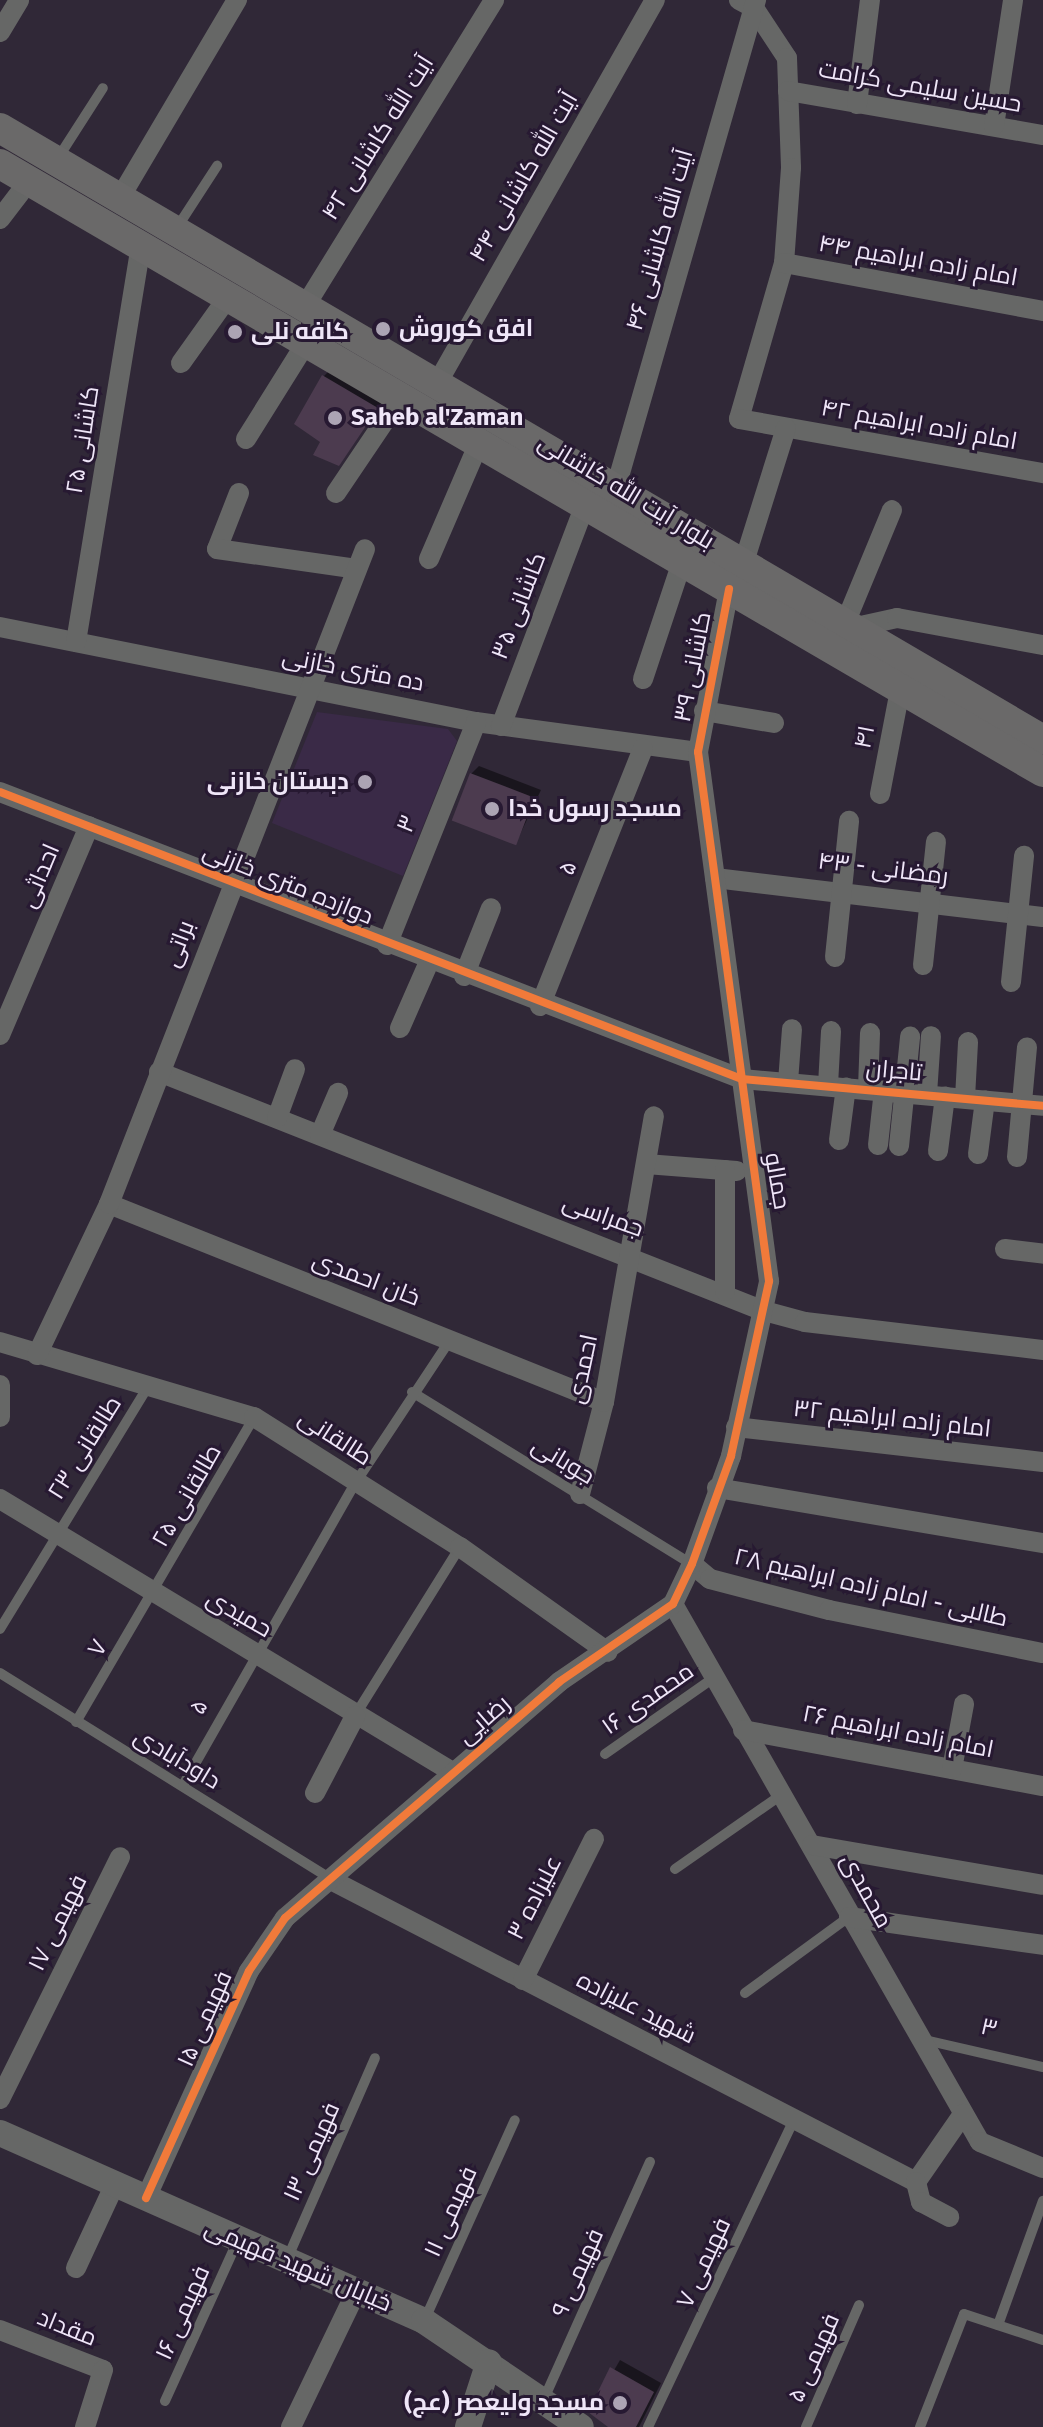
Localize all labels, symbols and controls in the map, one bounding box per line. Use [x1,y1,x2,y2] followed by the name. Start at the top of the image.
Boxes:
[316,50,440,226] street label: آیت الله کاشانی ۴۲
[816,55,1024,119] street label: حسین سلیمی کرامت
[464,87,584,267] street label: آیت الله کاشانی ۴۴
[620,146,700,334] street label: آیت الله کاشانی ۴۶
[816,229,1020,293] street label: امام زاده ابراهیم ۴۴
[399,315,533,343] place label: افق کوروش
[251,318,349,346] place label: کافه نلی
[374,320,392,338] marker: افق کوروش
[226,323,244,341] marker: کافه نلی
[60,384,106,496] street label: کاشانی ۲۵
[819,394,1019,456] street label: امام زاده ابراهیم ۴۲
[351,404,523,432] place label: Saheb al'Zaman
[326,409,344,427] marker: Saheb al'Zaman
[533,428,719,556] street label: بلوار آیت الله کاشانی
[485,548,553,664] street label: کاشانی ۳۵
[668,609,718,725] street label: کاشانی ۳۹
[280,642,426,698] street label: ده متری خازنی
[849,723,881,751] street label: ۴۱
[207,768,349,796] place label: دبستان خازنی
[356,773,374,791] marker: دبستان خازنی
[508,795,682,823] place label: مسجد رسول خدا
[483,800,501,818] marker: مسجد رسول خدا
[391,811,423,837] street label: ۳
[199,837,377,931] street label: دوازده متری خازنی
[14,840,66,912] street label: احداثی
[816,847,950,891] street label: رمضانی - ۴۳
[552,857,584,879] street label: ۵
[157,917,201,971] street label: براتی
[865,1054,923,1088] street label: تاجران
[758,1150,796,1212] street label: جمالو
[558,1188,648,1244] street label: جمراسی
[308,1245,424,1313] street label: خان احمدی
[562,1332,604,1406] street label: احمدی
[42,1391,128,1505] street label: طالقانی ۲۳
[792,1394,992,1444] street label: امام زاده ابراهیم ۳۲
[293,1404,377,1472] street label: طالقانی
[526,1431,600,1491] street label: جوبانی
[146,1440,228,1552] street label: طالقانی ۲۵
[731,1543,1011,1633] street label: طالبی - امام زاده ابراهیم ۲۸
[201,1584,277,1644] street label: حمیدی
[82,1634,114,1662] street label: ۷
[596,1657,700,1741] street label: محمدی ۱۶
[452,1689,516,1751] street label: رضایی
[183,1694,215,1720] street label: ۵
[800,1699,996,1765] street label: امام زاده ابراهیم ۲۶
[129,1722,225,1796] street label: داودآبادی
[834,1849,898,1933] street label: محمدی
[502,1851,568,1945] street label: علیزاده ۳
[22,1870,94,1976] street label: فهیمی ۱۷
[572,1966,700,2050] street label: شهید علیزاده
[171,1967,239,2071] street label: فهیمی ۱۵
[978,2012,1000,2044] street label: ۳
[278,2098,346,2206] street label: فهیمی ۱۳
[418,2162,484,2262] street label: فهیمی ۱۱
[671,2213,737,2313] street label: فهیمی ۷
[200,2214,396,2318] street label: خیابان شهید فهیمی
[546,2224,610,2322] street label: فهیمی ۹
[149,2261,217,2365] street label: فهیمی ۱۶
[33,2303,101,2353] street label: مقداد
[782,2309,846,2407] street label: فهیمی ۵
[404,2389,604,2417] place label: مسجد ولیعصر (عج)
[611,2394,629,2412] marker: مسجد ولیعصر (عج)

